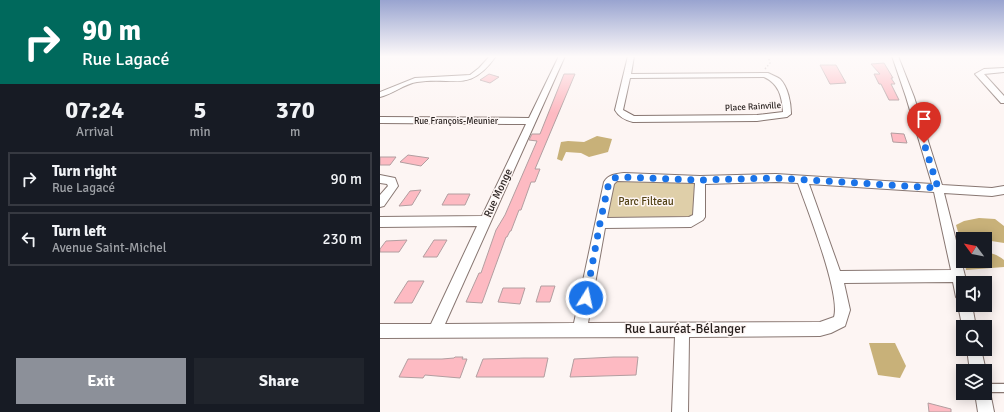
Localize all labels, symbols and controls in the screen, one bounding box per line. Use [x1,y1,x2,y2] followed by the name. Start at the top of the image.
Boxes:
[82,14,141,48] text: 90 m
[16,16,68,68] icon: right
[82,48,169,70] text: Rue Lagacé
[65,95,124,125] text: 07:24
[194,95,206,125] text: 5
[276,95,315,125] text: 370
[725,100,782,114] street label: Place Rainville
[907,102,941,143] pin
[913,108,935,130] icon: arrive
[414,116,499,127] street label: Rue François-Meunier
[76,124,113,140] text: Arrival
[190,124,211,140] text: min
[290,124,300,140] text: m
[52,162,117,180] text: Turn right
[481,167,515,219] street label: Rue Monge
[18,168,40,190] icon: right
[331,170,362,188] text: 90 m
[52,180,115,196] text: Rue Lagacé
[618,195,674,208] park label: Parc Filteau
[52,222,106,240] text: Turn left
[18,228,40,250] icon: left
[322,230,362,248] text: 230 m
[956,232,992,268] north arrow
[956,232,992,400] map controls
[52,240,167,256] text: Avenue Saint-Michel
[956,276,992,312] button: sound
[565,277,607,319] position arrow
[956,320,992,356] button: search
[625,321,746,337] street label: Rue Lauréat-Bélanger
[16,358,186,404] button: Exit
[194,358,364,404] button: Share
[956,364,992,400] button: layers

